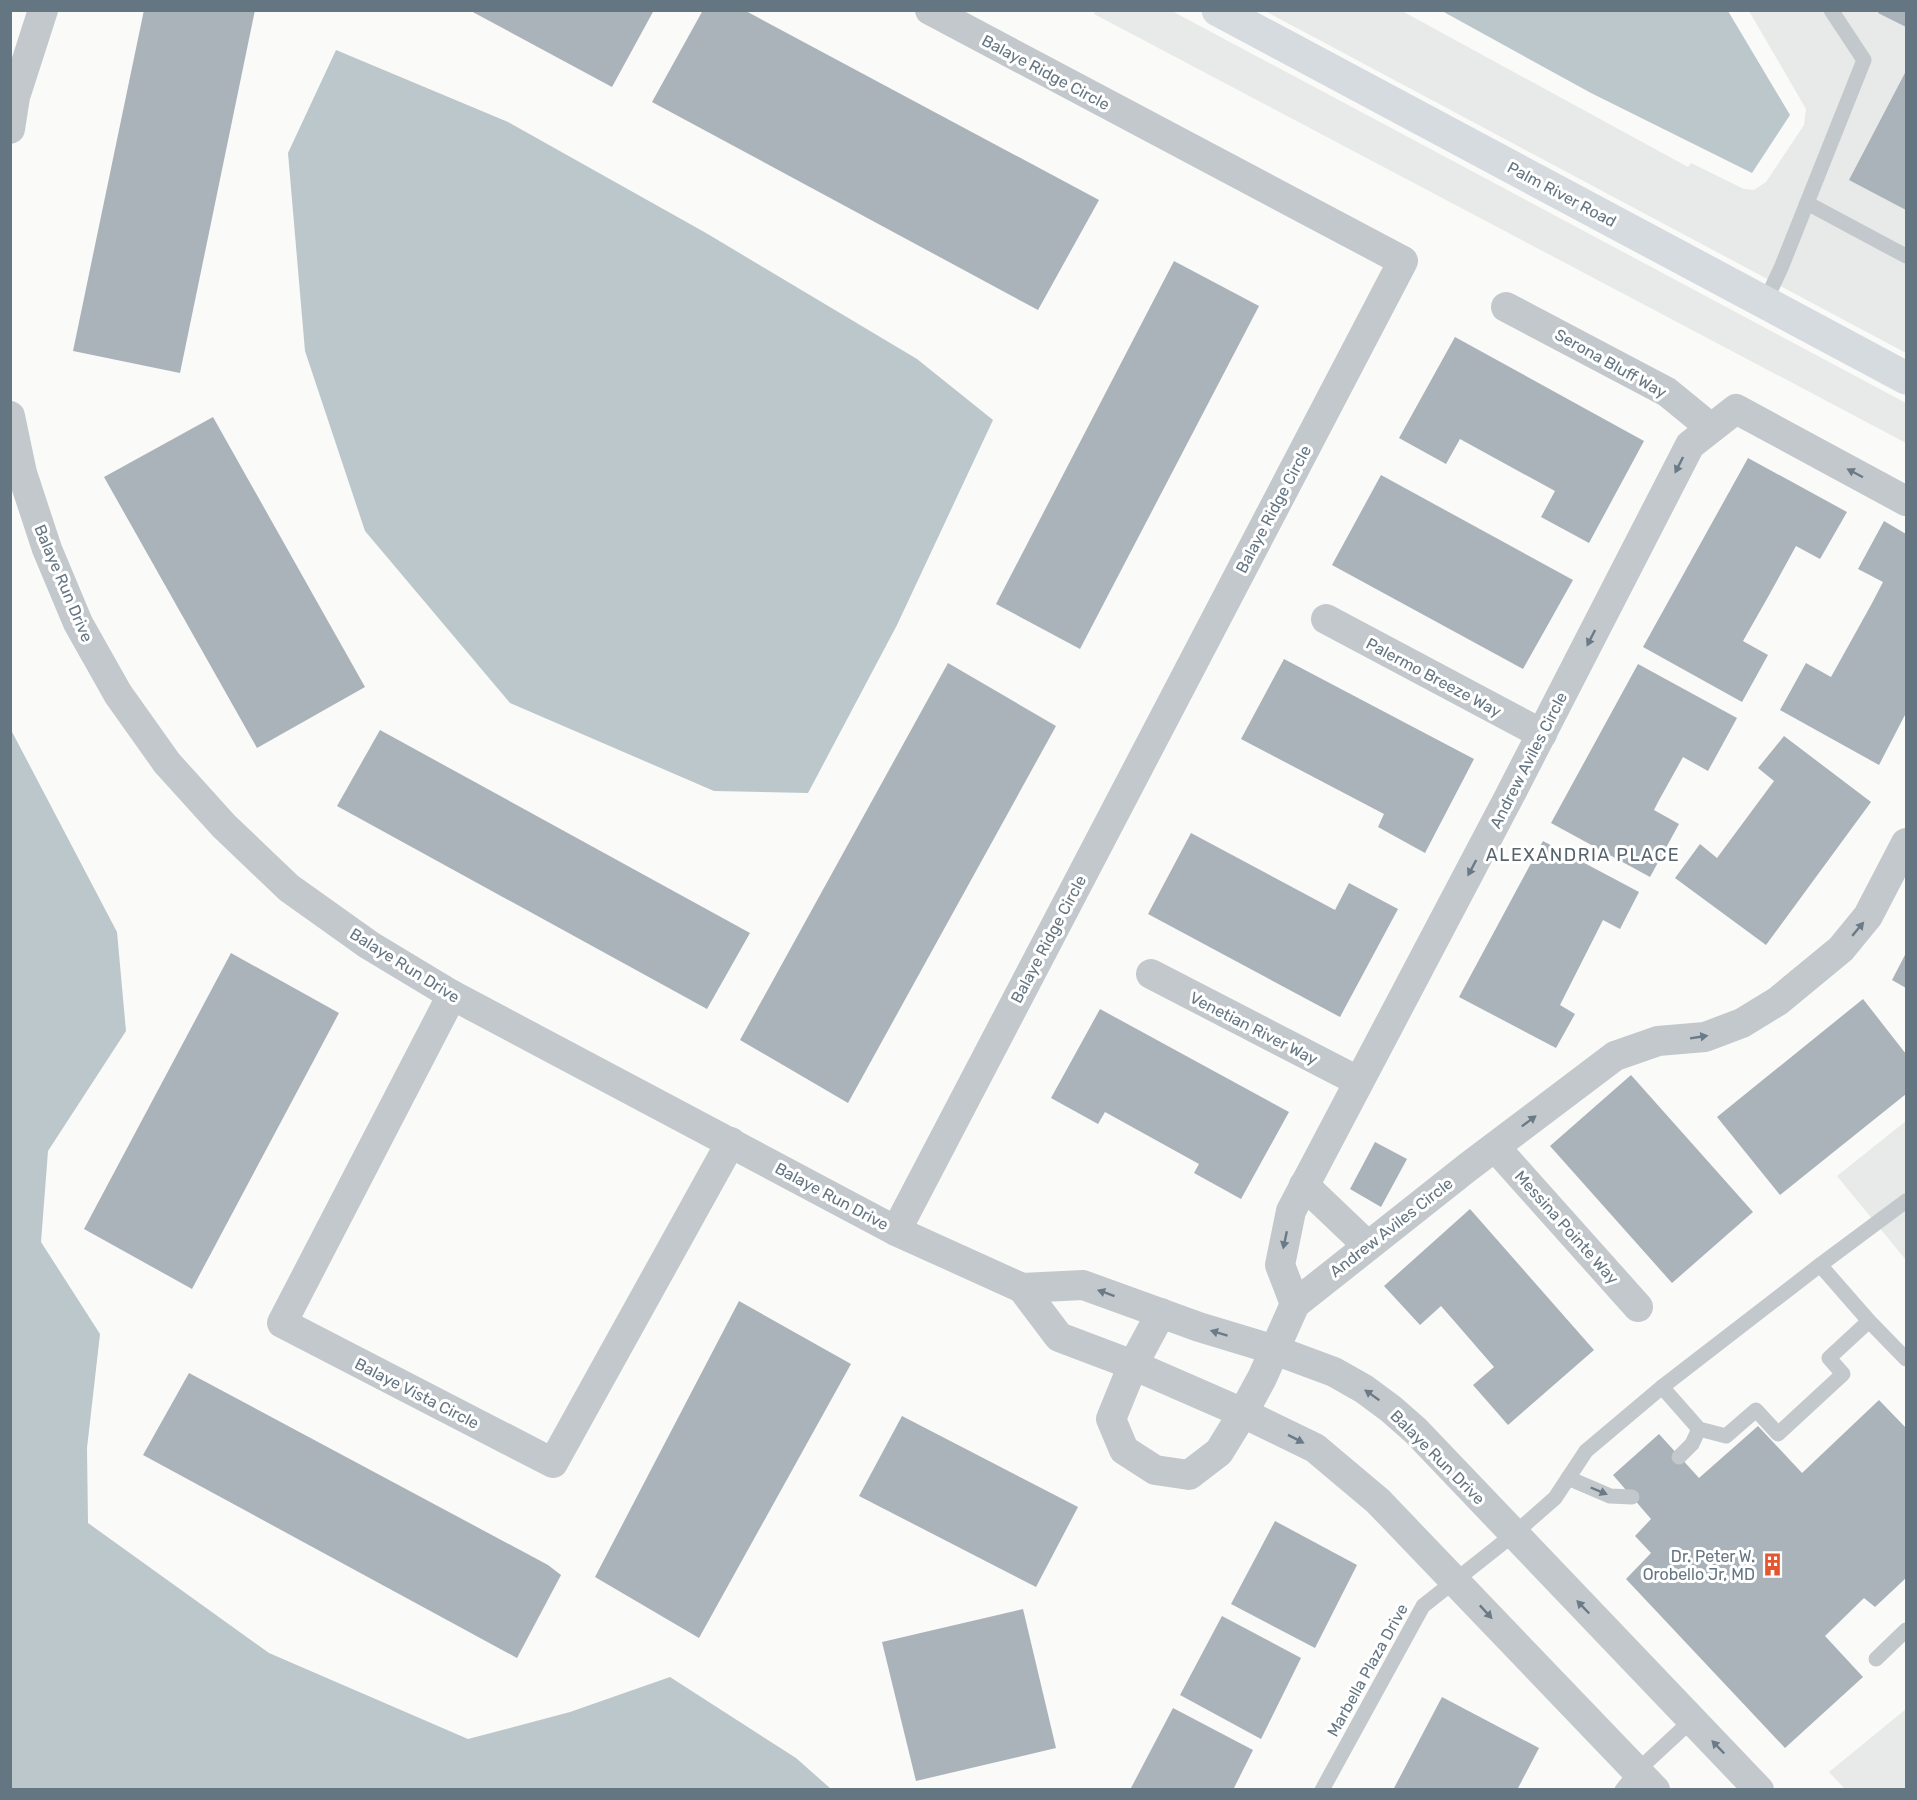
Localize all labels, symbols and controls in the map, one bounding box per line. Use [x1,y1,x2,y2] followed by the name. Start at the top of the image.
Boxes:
[979,31,1113,114] street label: Balaye Ridge Circle
[1504,158,1619,231] street label: Palm River Road
[1551,325,1670,402] street label: Serona Bluff Way
[1232,442,1315,576] street label: Balaye Ridge Circle
[1675,456,1685,474] one-way arrow
[1846,468,1863,478] one-way arrow
[30,522,97,645] street label: Balaye Run Drive
[1586,630,1595,647] one-way arrow
[1363,634,1505,721] street label: Palermo Breeze Way
[1486,689,1571,832] street label: Andrew Aviles Circle
[1486,844,1680,866] district label: ALEXANDRIA PLACE
[1467,859,1477,876] one-way arrow
[1007,872,1090,1006] street label: Balaye Ridge Circle
[1851,921,1864,937] one-way arrow
[346,924,463,1007] street label: Balaye Run Drive
[1187,988,1321,1069] street label: Venetian River Way
[1690,1032,1709,1041] one-way arrow
[1521,1115,1537,1128] one-way arrow
[772,1159,892,1234] street label: Balaye Run Drive
[1511,1167,1623,1288] street label: Messina Pointe Way
[1326,1174,1457,1281] street label: Andrew Aviles Circle
[1280,1231,1290,1250] one-way arrow
[1097,1287,1115,1297] one-way arrow
[1210,1328,1228,1337] one-way arrow
[352,1354,482,1433] street label: Balaye Vista Circle
[1364,1389,1380,1401] one-way arrow
[1386,1406,1489,1509] street label: Balaye Run Drive
[1287,1434,1304,1444] one-way arrow
[1591,1486,1609,1496] one-way arrow
[1643,1547,1755,1584] place label: Dr. Peter W. Orobello Jr, MD
[1760,1552,1786,1578] building icon: Dr. Peter W. Orobello Jr, MD
[1323,1600,1412,1740] street label: Marbella Plaza Drive
[1577,1600,1591,1614] one-way arrow
[1478,1604,1492,1618] one-way arrow
[1712,1741,1726,1755] one-way arrow

